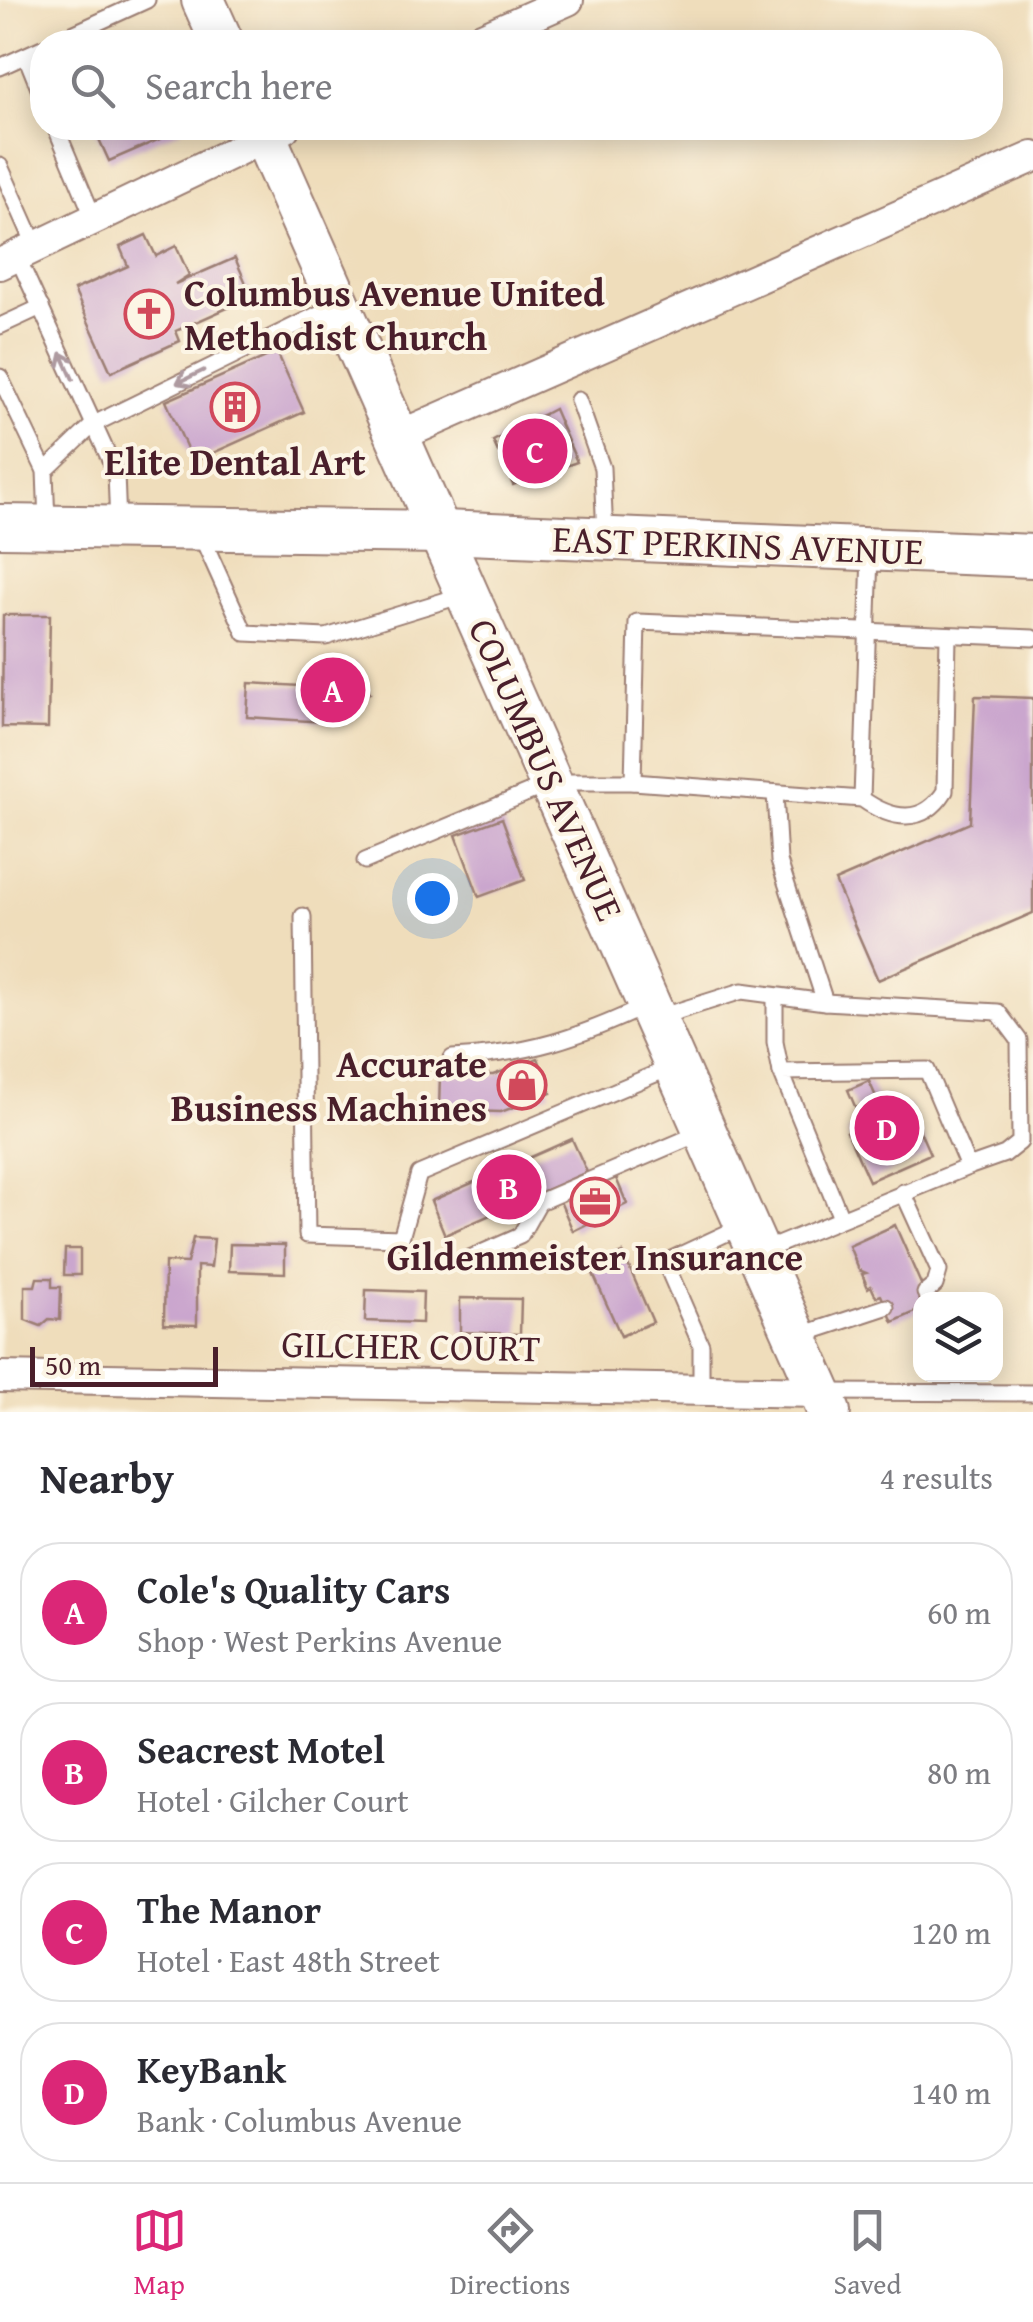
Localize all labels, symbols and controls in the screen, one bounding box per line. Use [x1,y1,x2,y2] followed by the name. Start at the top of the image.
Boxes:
[30,30,1003,140] search box
[145,57,333,113] text: Search here
[65,58,120,113] icon: search
[184,264,605,364] place label: Columbus Avenue United Methodist Church
[123,288,175,340] church icon: Columbus Avenue United Methodist Church
[57,351,75,382] one-way arrow
[176,368,205,387] one-way arrow
[209,381,261,433] building icon: Elite Dental Art
[502,414,568,488] pin: C
[104,433,366,489] place label: Elite Dental Art
[552,510,924,578] street label: EAST PERKINS AVENUE
[455,609,639,929] street label: COLUMBUS AVENUE
[300,652,366,728] pin: A
[407,873,458,924] your location
[171,1035,487,1135] place label: Accurate Business Machines
[496,1059,548,1111] shop icon: Accurate Business Machines
[854,1090,920,1166] pin: D
[476,1150,542,1224] pin: B
[569,1176,621,1228] office icon: Gildenmeister Insurance
[387,1228,803,1284] place label: Gildenmeister Insurance
[913,1292,1003,1382] map controls
[913,1292,1003,1382] button: layers
[281,1315,541,1375] street label: GILCHER COURT
[30,1342,218,1386] scale bar
[45,1344,101,1385] text: 50 m
[40,1447,174,1508] text: Nearby
[880,1454,993,1501] text: 4 results
[137,1561,450,1617] text: Cole's Quality Cars
[64,1589,85,1636] text: A
[927,1589,991,1636] text: 60 m
[137,1617,502,1664] text: Shop · West Perkins Avenue
[137,1721,385,1777] text: Seacrest Motel
[65,1749,84,1796] text: B
[927,1749,991,1796] text: 80 m
[137,1777,409,1824] text: Hotel · Gilcher Court
[137,1881,321,1937] text: The Manor
[65,1909,84,1956] text: C
[912,1909,991,1956] text: 120 m
[137,1937,440,1984] text: Hotel · East 48th Street
[137,2041,286,2097] text: KeyBank
[64,2069,85,2116] text: D
[912,2069,991,2116] text: 140 m
[137,2097,462,2144] text: Bank · Columbus Avenue
[132,2203,187,2304] tab: Map
[450,2203,570,2304] tab: Directions
[834,2203,901,2304] tab: Saved

